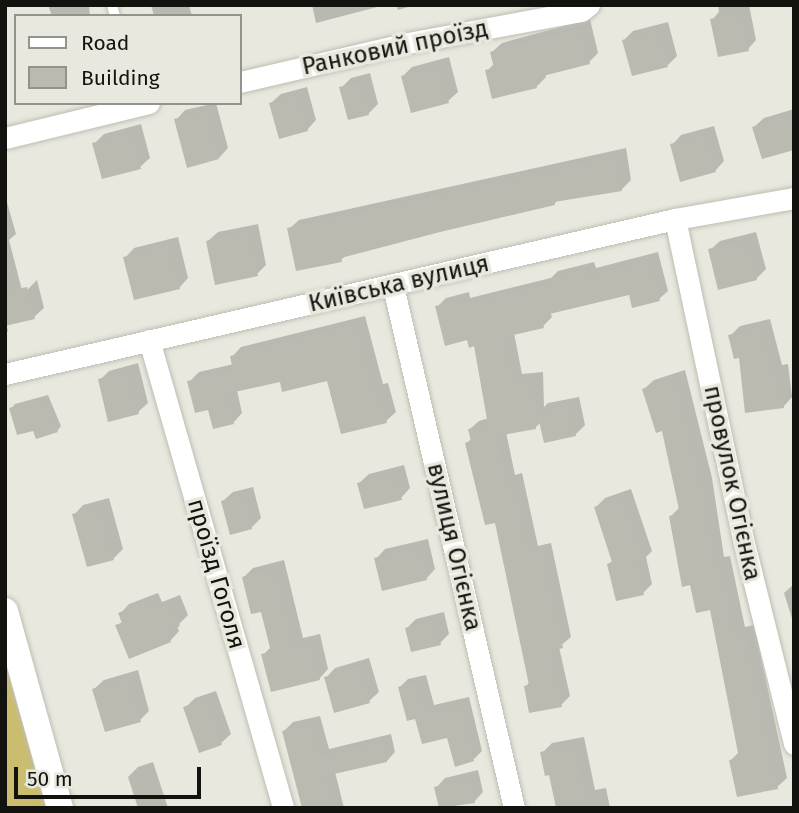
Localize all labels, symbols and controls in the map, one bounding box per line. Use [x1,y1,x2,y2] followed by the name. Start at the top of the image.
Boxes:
[14,14,242,105] legend
[299,14,491,82] street label: Ранковий проїзд
[81,30,129,56] text: Road
[81,65,160,91] text: Building
[306,249,492,319] street label: Київська вулиця
[697,383,767,583] street label: провулок Огієнка
[421,460,487,634] street label: вулиця Огієнка
[181,496,251,652] street label: проїзд Гоголя
[18,754,205,798] scale bar
[27,766,73,792] text: 50 m

